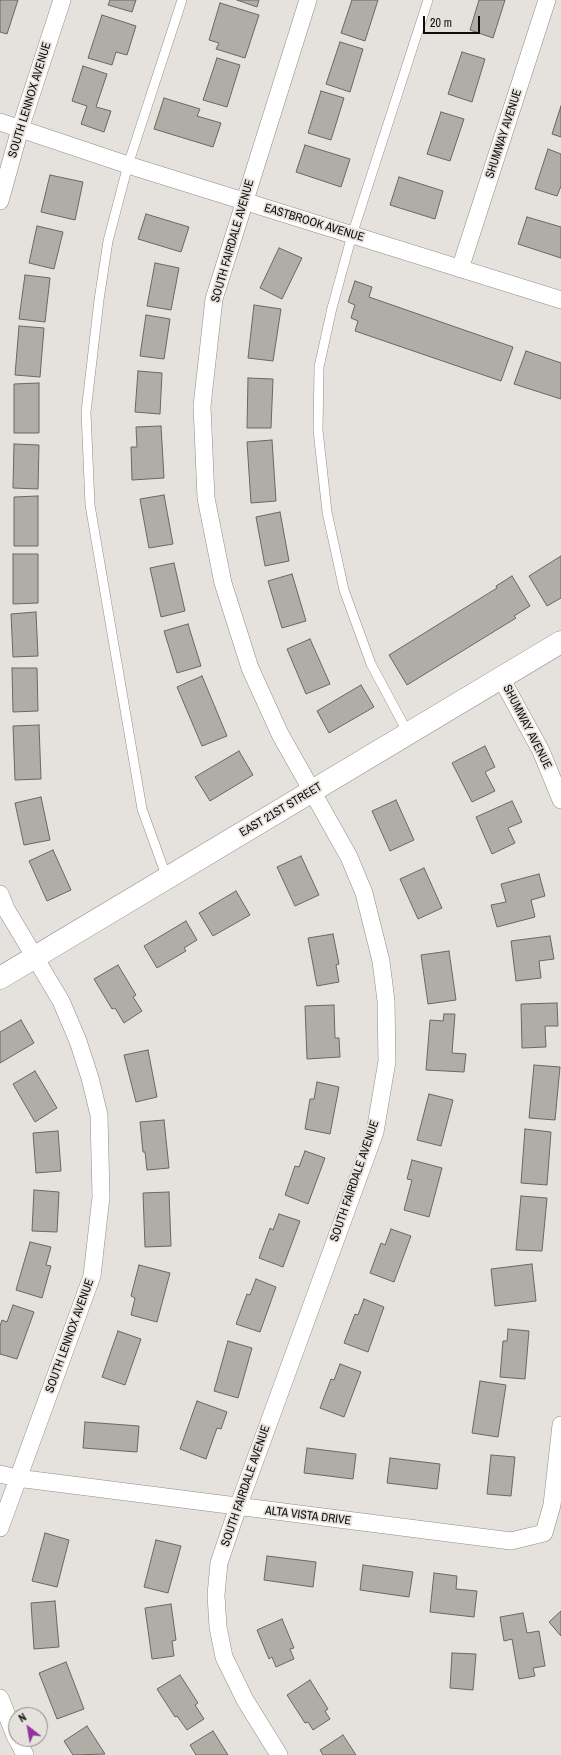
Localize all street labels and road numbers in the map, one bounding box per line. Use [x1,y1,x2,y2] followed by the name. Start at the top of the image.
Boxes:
[6,40,54,160] street label: SOUTH LENNOX AVENUE
[483,88,525,180] street label: SHUMWAY AVENUE
[209,178,257,304] street label: SOUTH FAIRDALE AVENUE
[262,201,366,245] street label: EASTBROOK AVENUE
[500,682,554,772] street label: SHUMWAY AVENUE
[237,780,325,840] street label: EAST 21ST STREET
[327,1119,383,1243] street label: SOUTH FAIRDALE AVENUE
[43,1277,97,1395] street label: SOUTH LENNOX AVENUE
[218,1424,274,1548] street label: SOUTH FAIRDALE AVENUE
[264,1504,352,1528] street label: ALTA VISTA DRIVE

